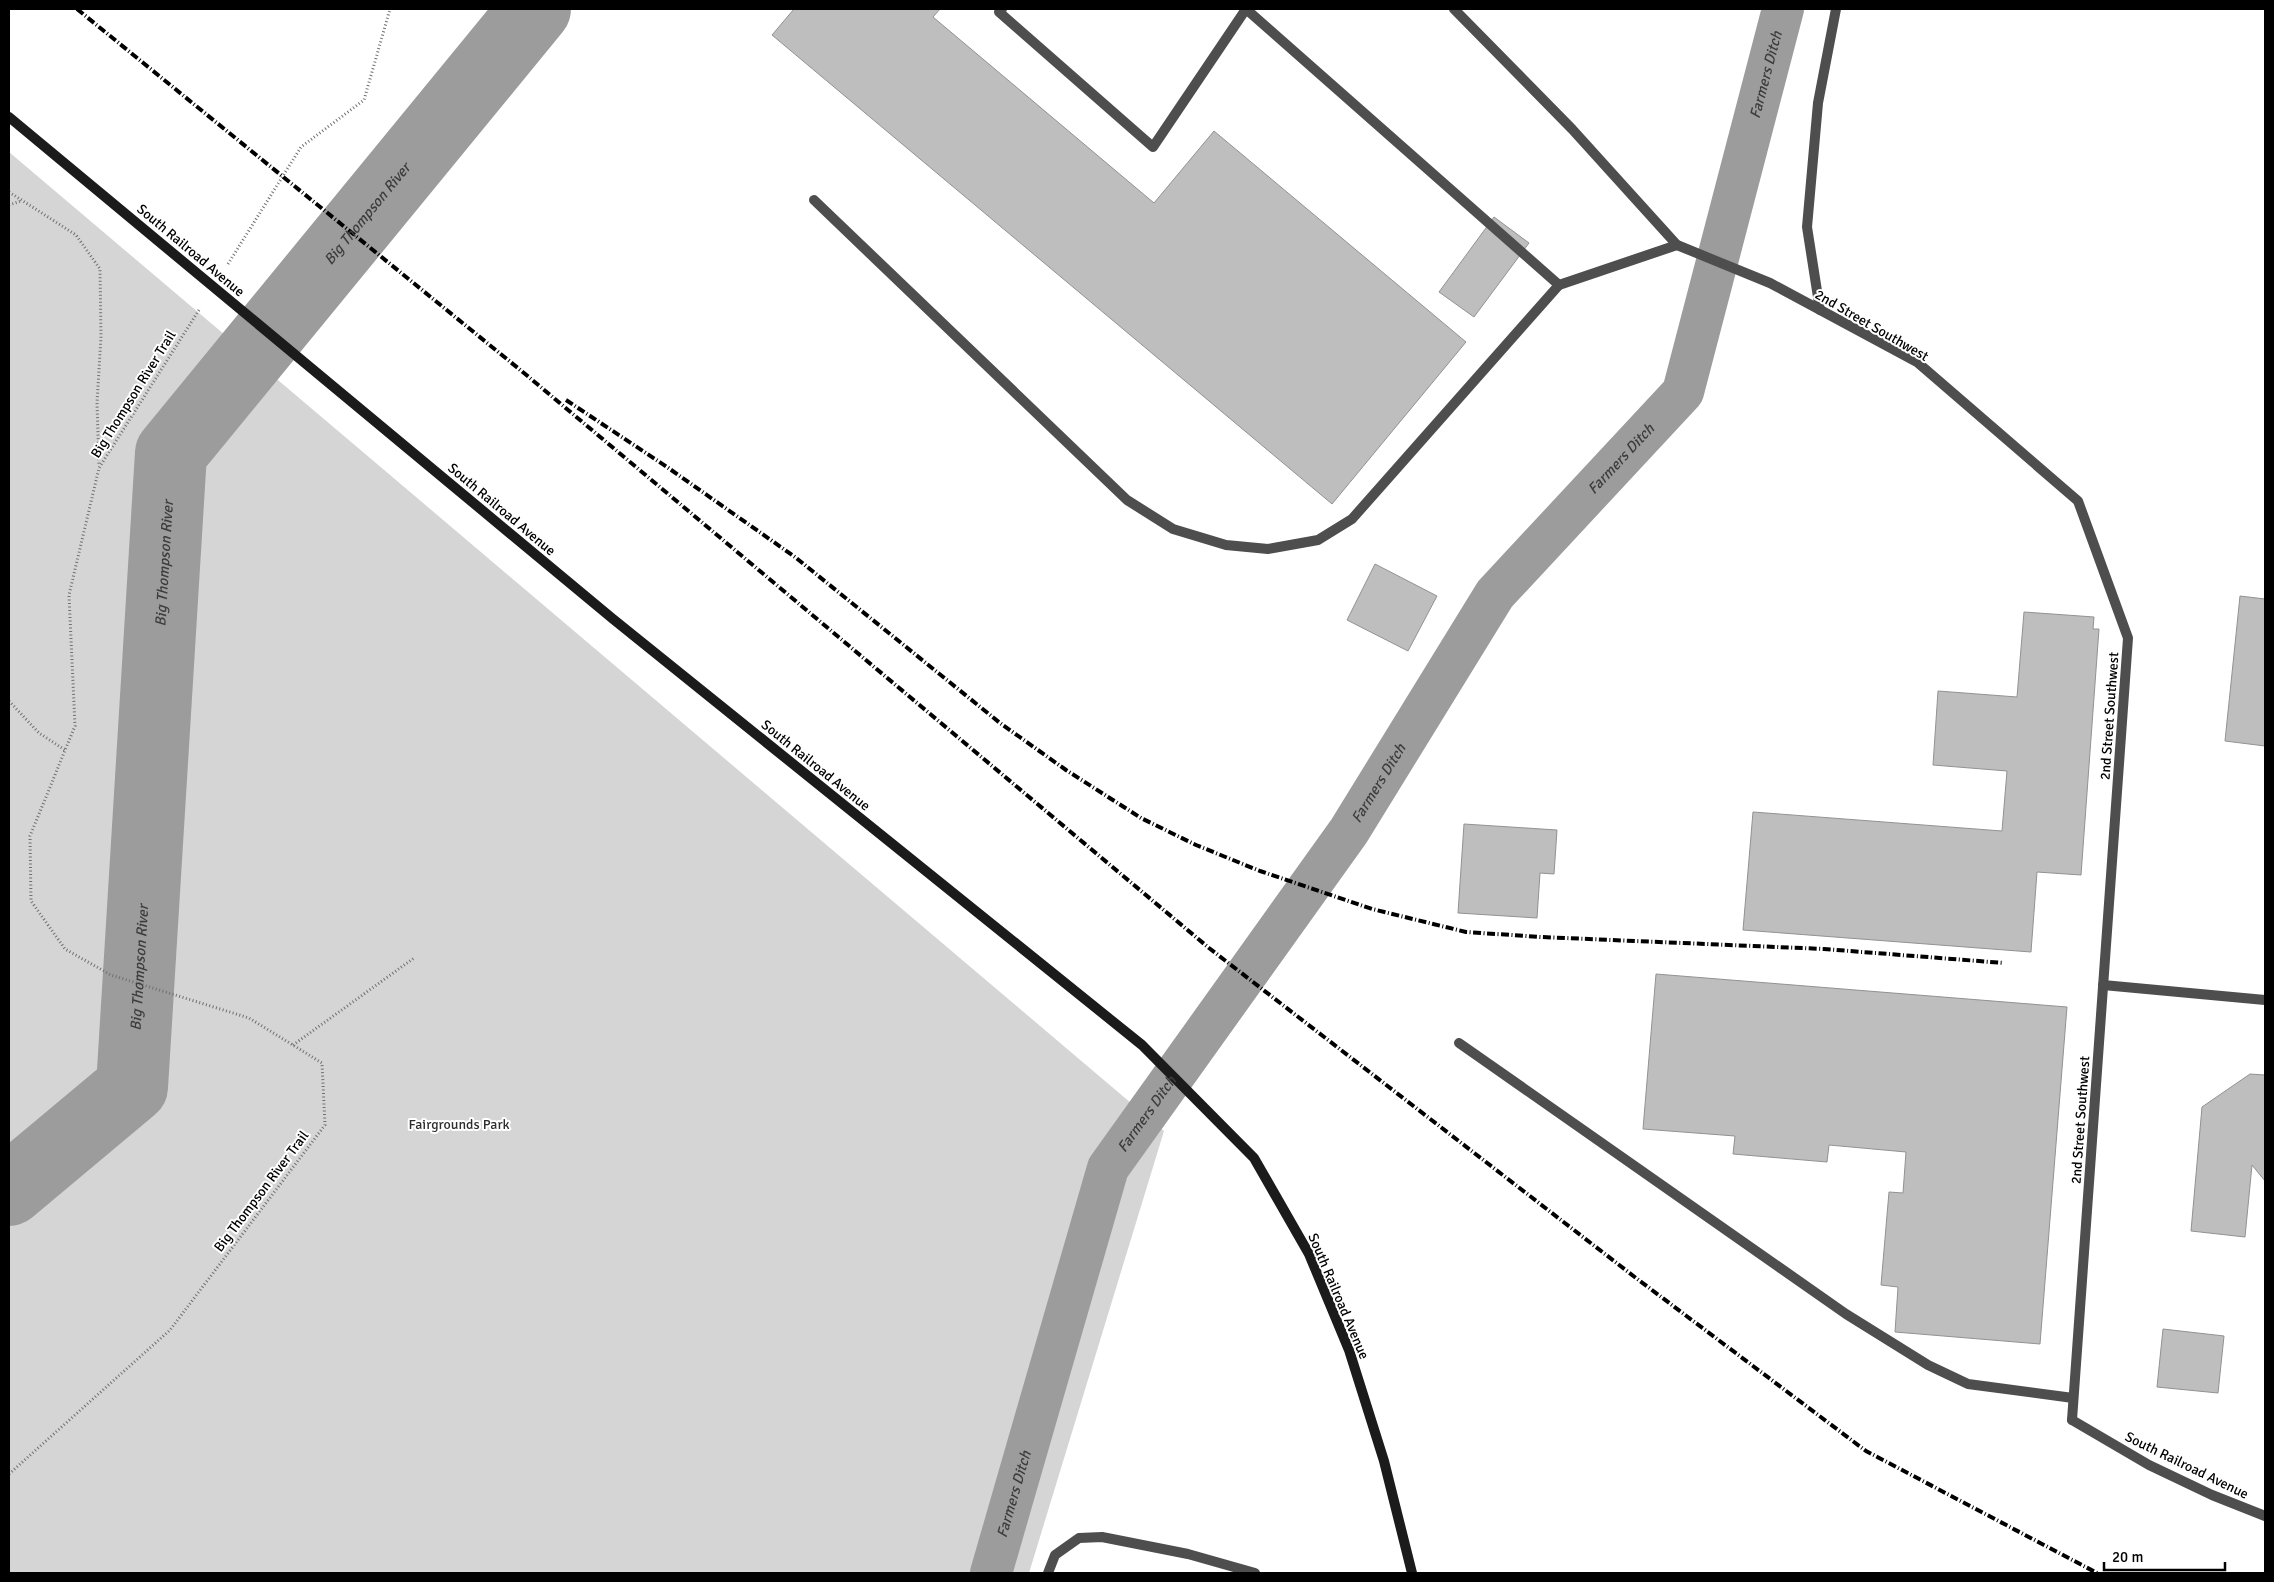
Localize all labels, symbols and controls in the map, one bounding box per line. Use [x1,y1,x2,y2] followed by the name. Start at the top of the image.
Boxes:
[1746,28,1786,120] water label: Farmers Ditch
[320,157,416,268] water label: Big Thompson River
[133,200,248,300] street label: South Railroad Avenue
[1812,286,1932,365] street label: 2nd Street Southwest
[87,327,180,461] street label: Big Thompson River Trail
[1584,419,1659,498] water label: Farmers Ditch
[444,459,559,559] street label: South Railroad Avenue
[151,497,177,627] water label: Big Thompson River
[2097,651,2122,781] street label: 2nd Street Southwest
[758,716,874,815] street label: South Railroad Avenue
[1347,740,1410,826] water label: Farmers Ditch
[126,902,152,1031] water label: Big Thompson River
[2068,1055,2093,1185] street label: 2nd Street Southwest
[1113,1072,1180,1156] water label: Farmers Ditch
[408,1116,510,1133] park label: Fairgrounds Park
[210,1127,312,1255] street label: Big Thompson River Trail
[1304,1231,1373,1362] street label: South Railroad Avenue
[2122,1428,2251,1503] street label: South Railroad Avenue
[993,1448,1035,1540] water label: Farmers Ditch
[2104,1540,2225,1572] scale bar
[2112,1548,2143,1566] text: 20 m

